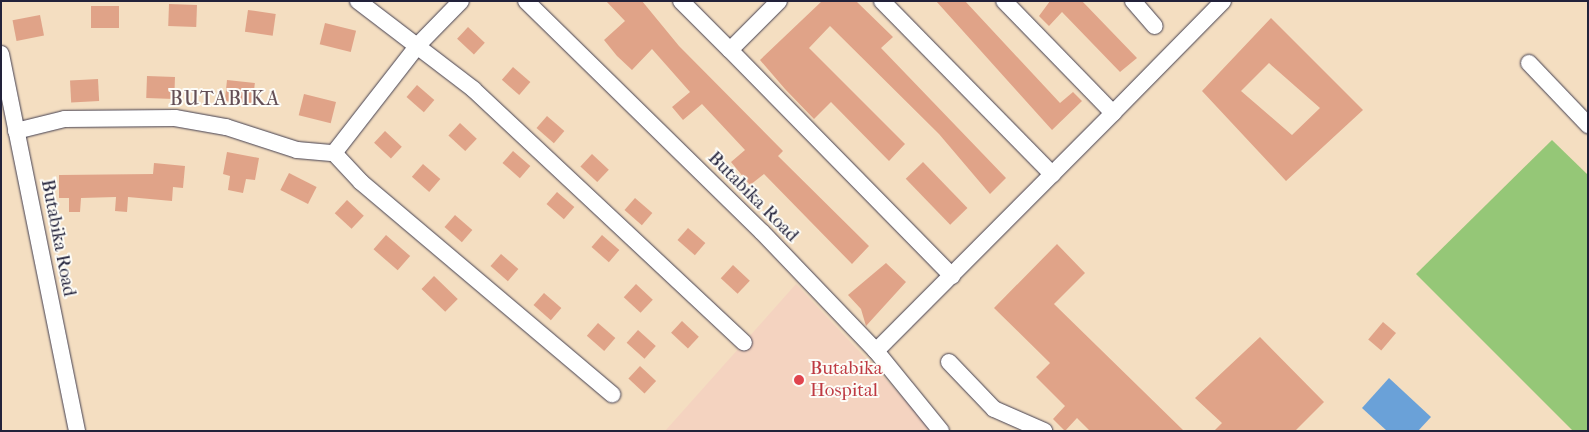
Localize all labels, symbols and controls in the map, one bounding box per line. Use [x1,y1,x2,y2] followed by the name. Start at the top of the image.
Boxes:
[169,86,281,110] district label: BUTABIKA
[703,147,803,247] street label: Butabika Road
[35,177,81,299] street label: Butabika Road
[810,358,883,402] place label: Butabika Hospital
[792,373,806,387] marker: Butabika Hospital

